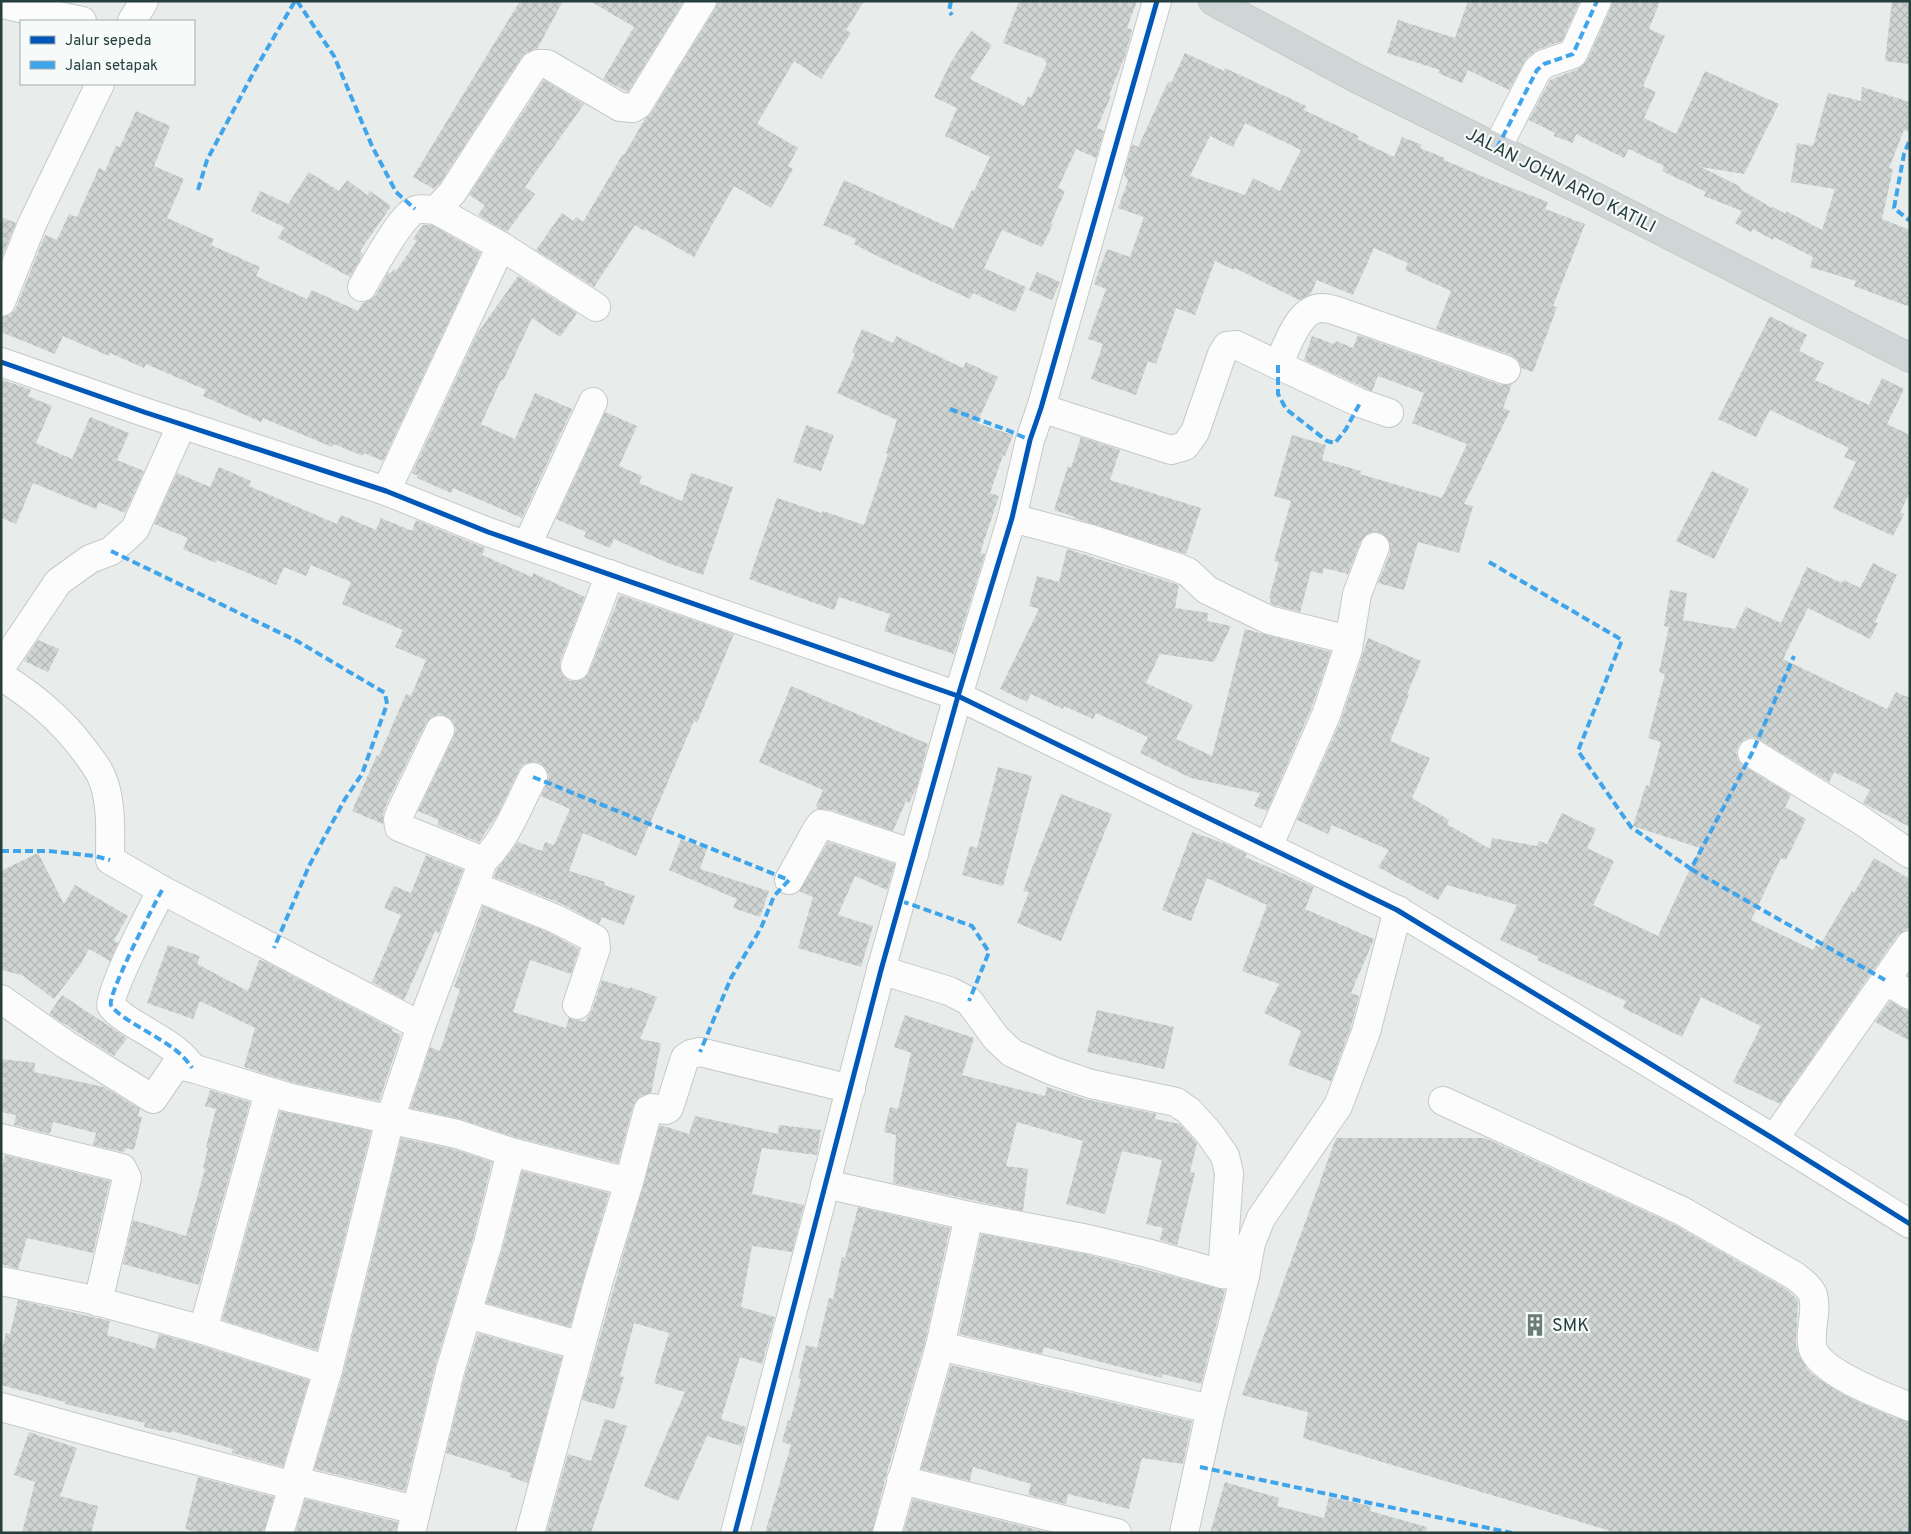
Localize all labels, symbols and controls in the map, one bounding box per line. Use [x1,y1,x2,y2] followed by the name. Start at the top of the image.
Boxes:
[20,20,195,85] legend
[65,32,151,51] text: Jalur sepeda
[65,57,158,76] text: Jalan setapak
[1461,123,1659,239] street label: JALAN JOHN ARIO KATILI
[1522,1312,1548,1338] building icon: SMK
[1552,1315,1589,1338] place label: SMK

